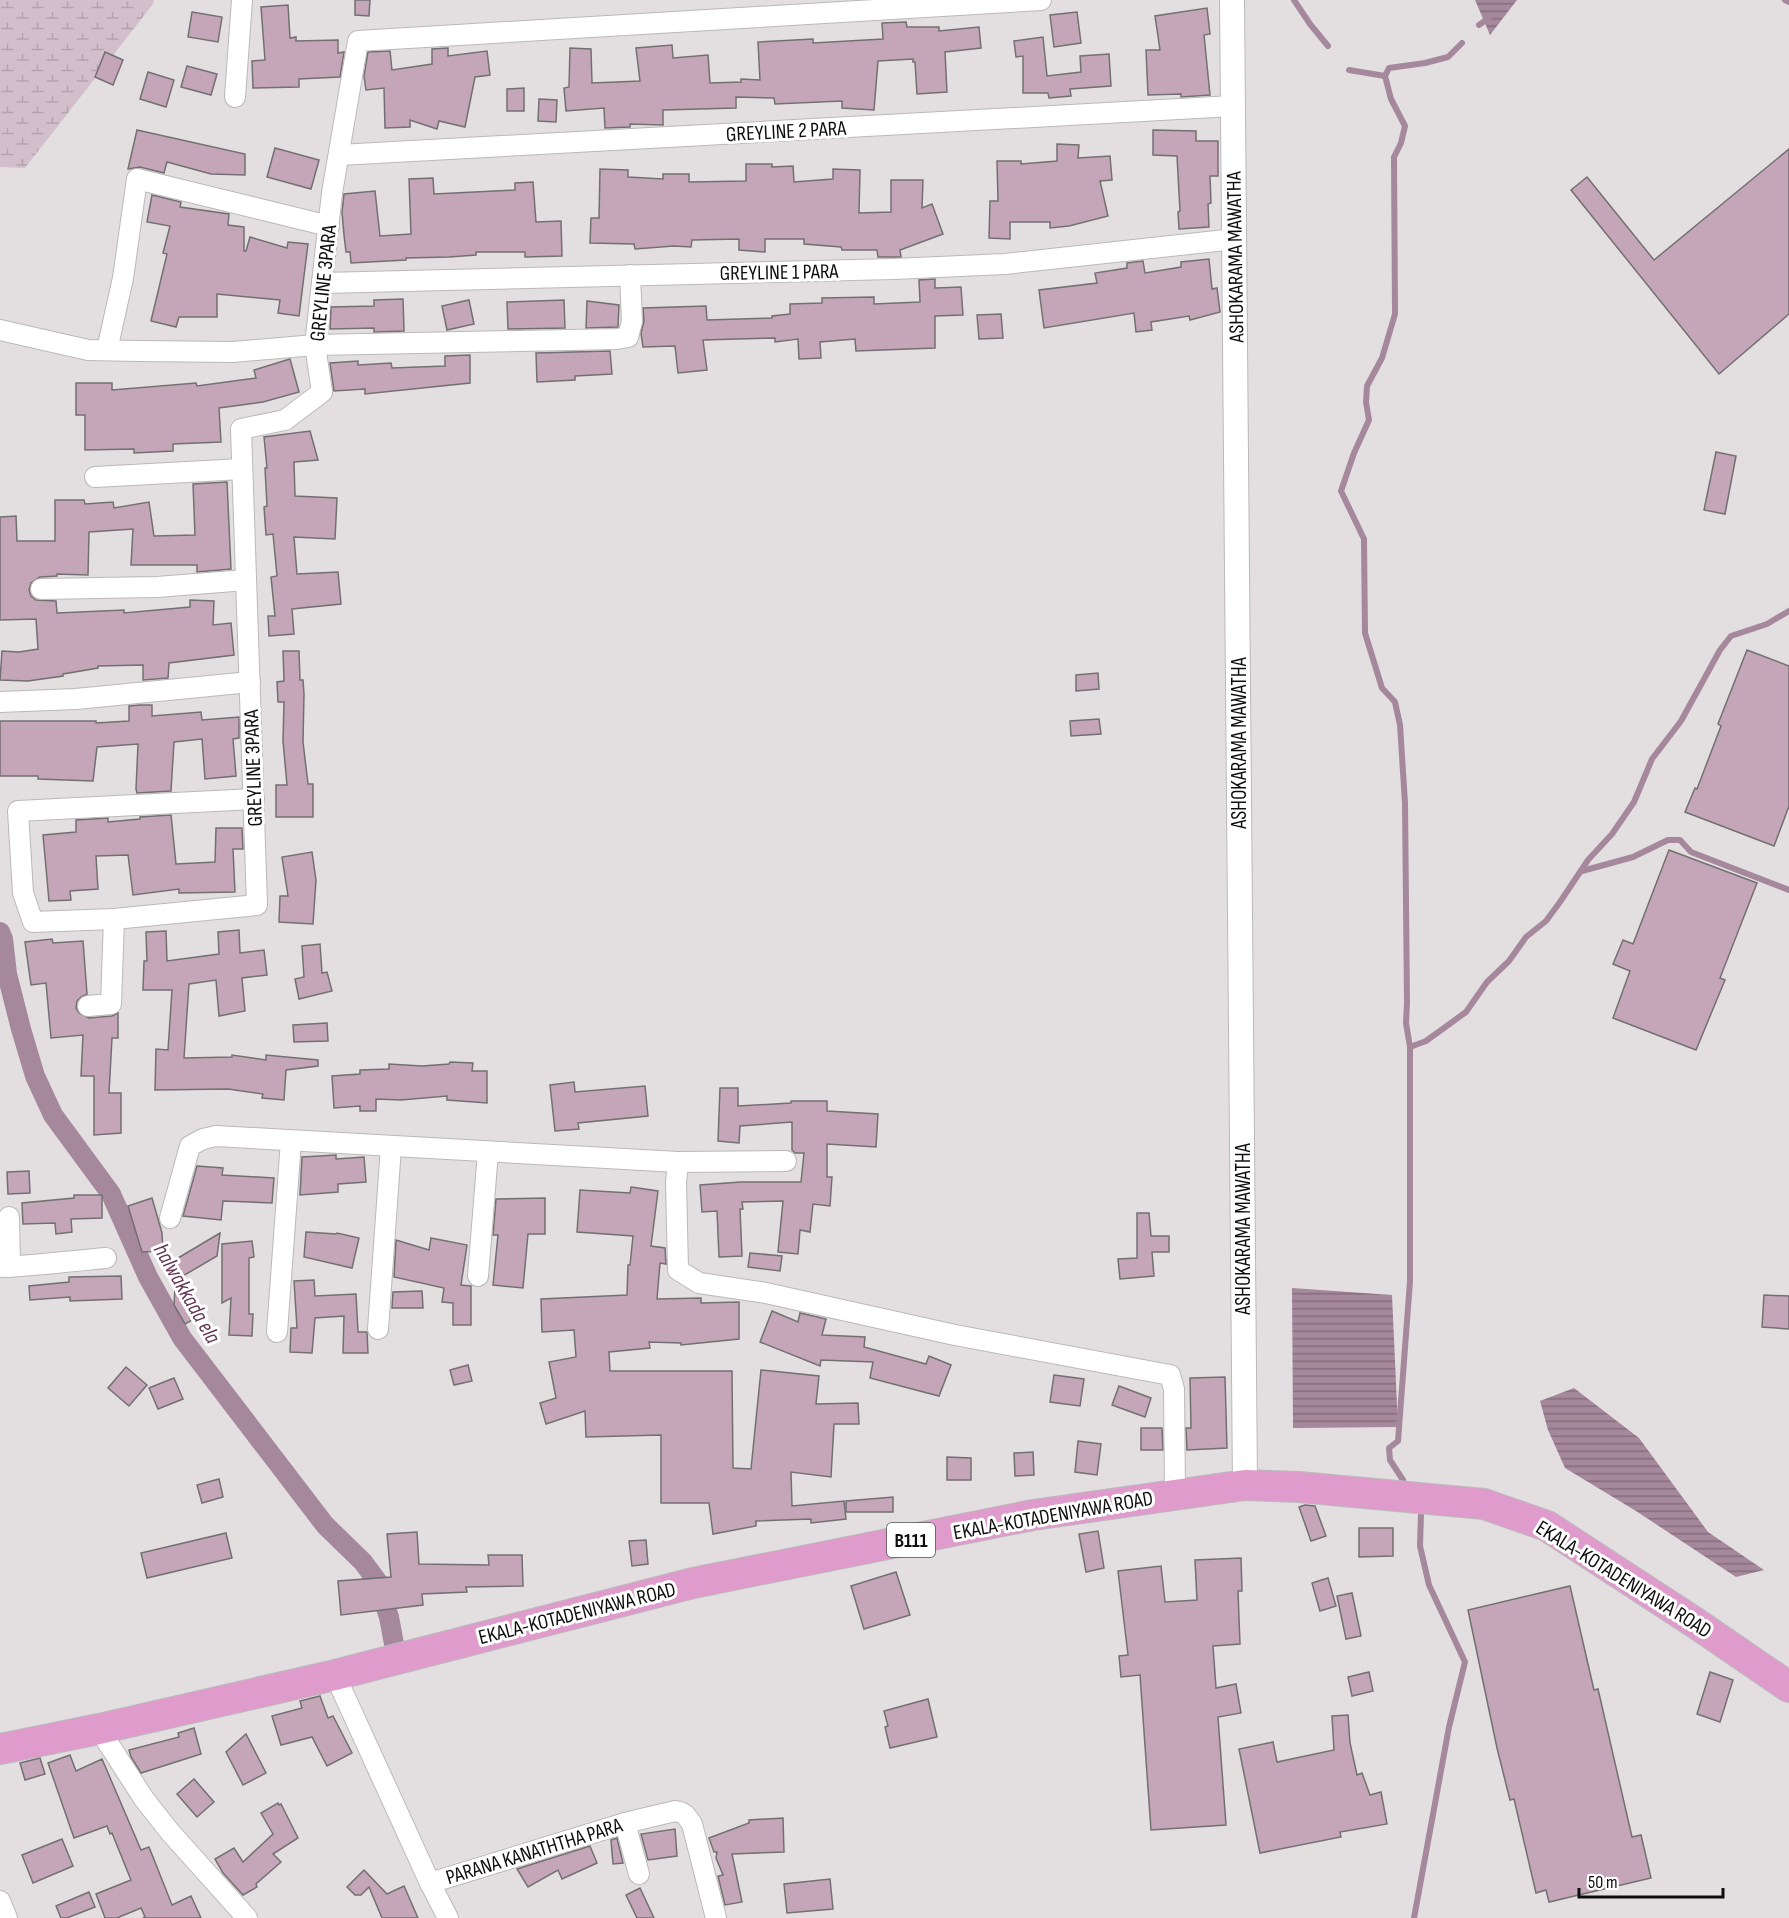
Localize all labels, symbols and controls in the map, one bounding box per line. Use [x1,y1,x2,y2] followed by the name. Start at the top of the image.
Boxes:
[725,116,848,147] street label: GREYLINE 2 PARA
[1221,170,1250,344] street label: ASHOKARAMA MAWATHA
[305,223,342,343] street label: GREYLINE 3PARA
[719,259,840,286] street label: GREYLINE 1 PARA
[1227,656,1252,830] street label: ASHOKARAMA MAWATHA
[239,708,268,827] street label: GREYLINE 3PARA
[1231,1142,1256,1316] street label: ASHOKARAMA MAWATHA
[147,1239,226,1349] water label: halwakkada ela
[951,1486,1155,1545] street label: EKALA-KOTADENIYAWA ROAD
[1531,1515,1716,1644] street label: EKALA-KOTADENIYAWA ROAD
[887,1523,935,1557] road number: B111
[476,1577,678,1650] street label: EKALA-KOTADENIYAWA ROAD
[443,1812,626,1890] street label: PARANA KANATHTHA PARA
[1579,1861,1723,1899] scale bar
[1588,1872,1618,1893] text: 50 m

